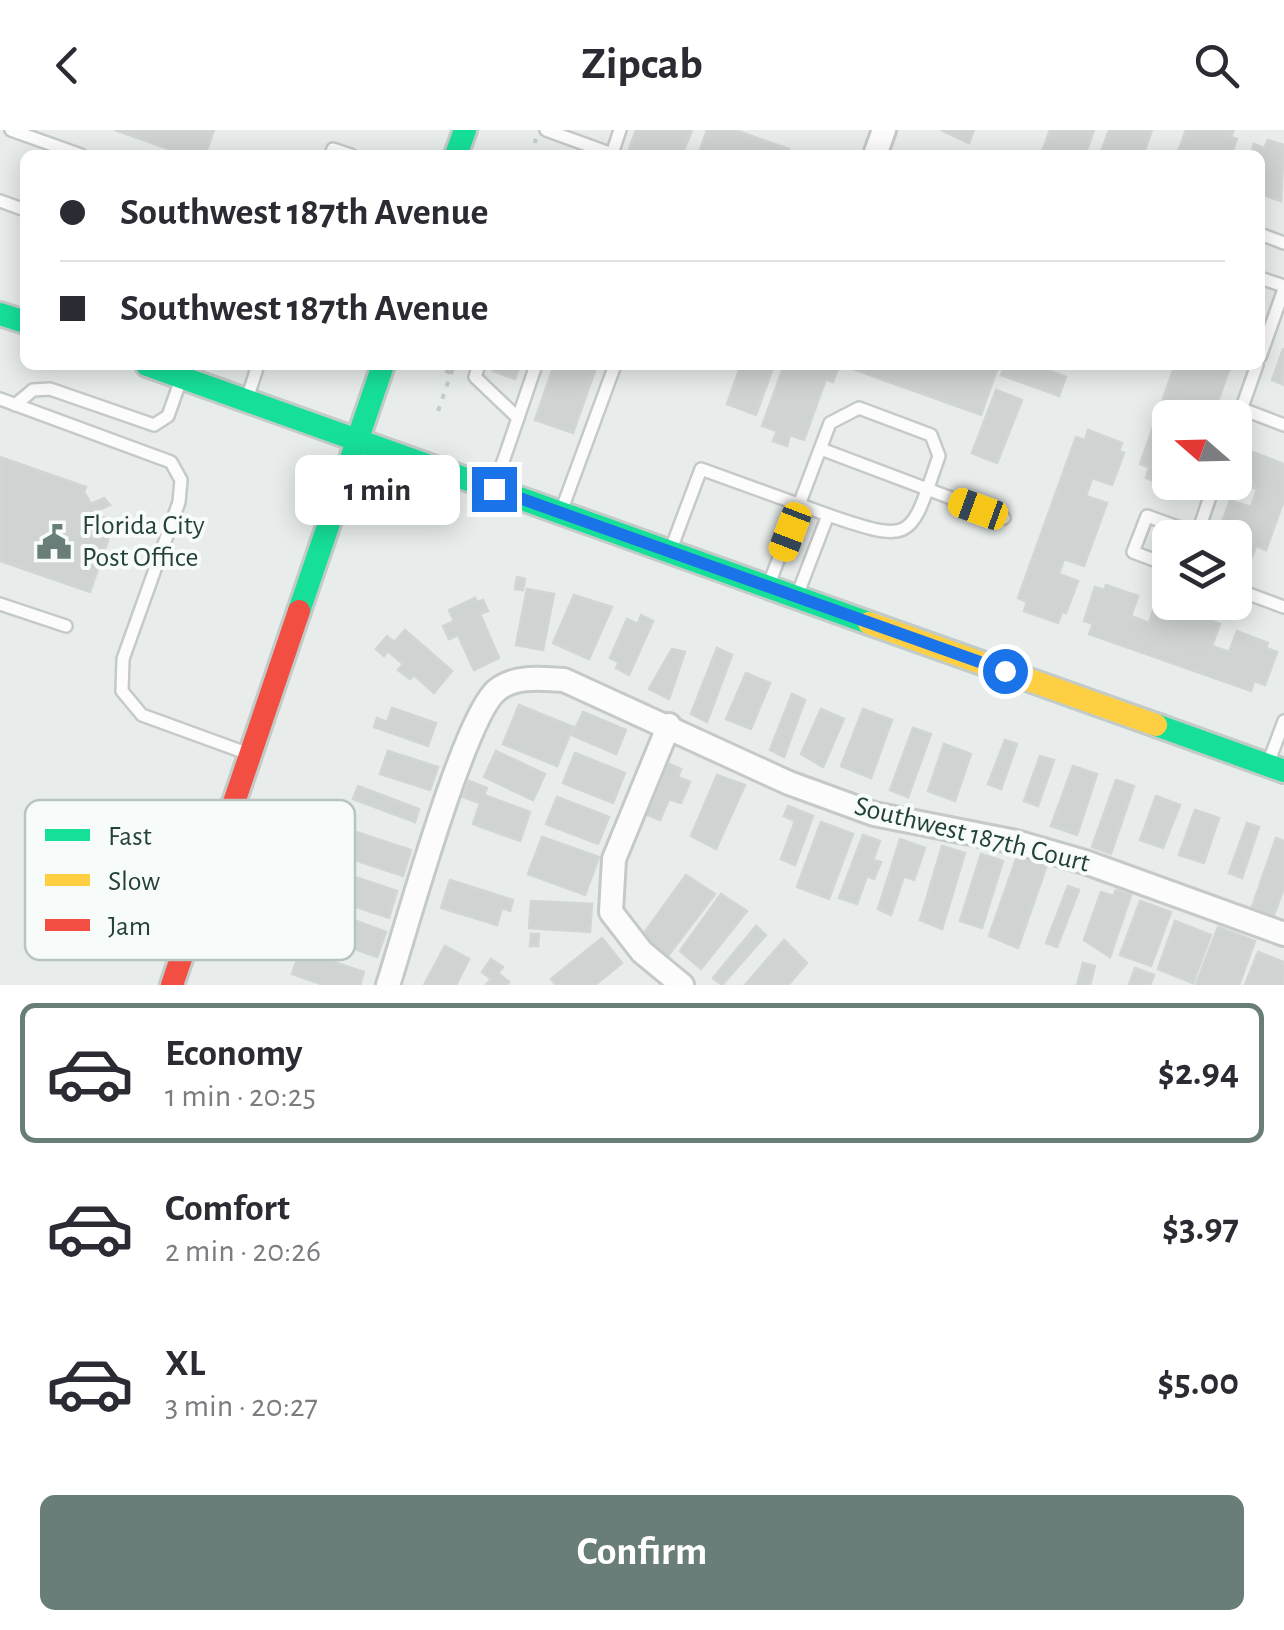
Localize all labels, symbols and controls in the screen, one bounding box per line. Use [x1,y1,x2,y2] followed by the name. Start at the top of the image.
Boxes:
[40,38,95,93] icon: back
[1189,38,1244,93] icon: search
[581,42,703,87] text: Zipcab
[120,194,488,232] text: Southwest 187th Avenue
[120,290,488,328] text: Southwest 187th Avenue
[1152,400,1252,500] north arrow
[1152,400,1252,620] map controls
[294,454,459,524] callout: 1 min
[472,467,517,512] route end
[344,474,411,506] text: 1 min
[945,485,1011,533] car
[765,499,815,565] car
[82,512,205,572] place label: Florida City Post Office
[1152,520,1252,620] button: layers
[35,523,73,561] public building icon: Florida City Post Office
[983,649,1028,694] route start
[852,792,1093,878] street label: Southwest 187th Court
[25,800,355,960] legend
[108,823,152,851] text: Fast
[108,868,160,896] text: Slow
[108,913,151,941] text: Jam
[45,1028,135,1118] icon: car
[165,1035,303,1073] text: Economy
[1158,1054,1239,1092] text: $2.94
[165,1080,316,1112] text: 1 min · 20:25
[45,1183,135,1273] icon: car
[165,1190,290,1228] text: Comfort
[1162,1209,1239,1247] text: $3.97
[165,1235,321,1267] text: 2 min · 20:26
[45,1338,135,1428] icon: car
[165,1345,205,1383] text: XL
[1157,1364,1239,1402] text: $5.00
[165,1390,318,1422] text: 3 min · 20:27
[40,1495,1244,1610] button: Confirm

